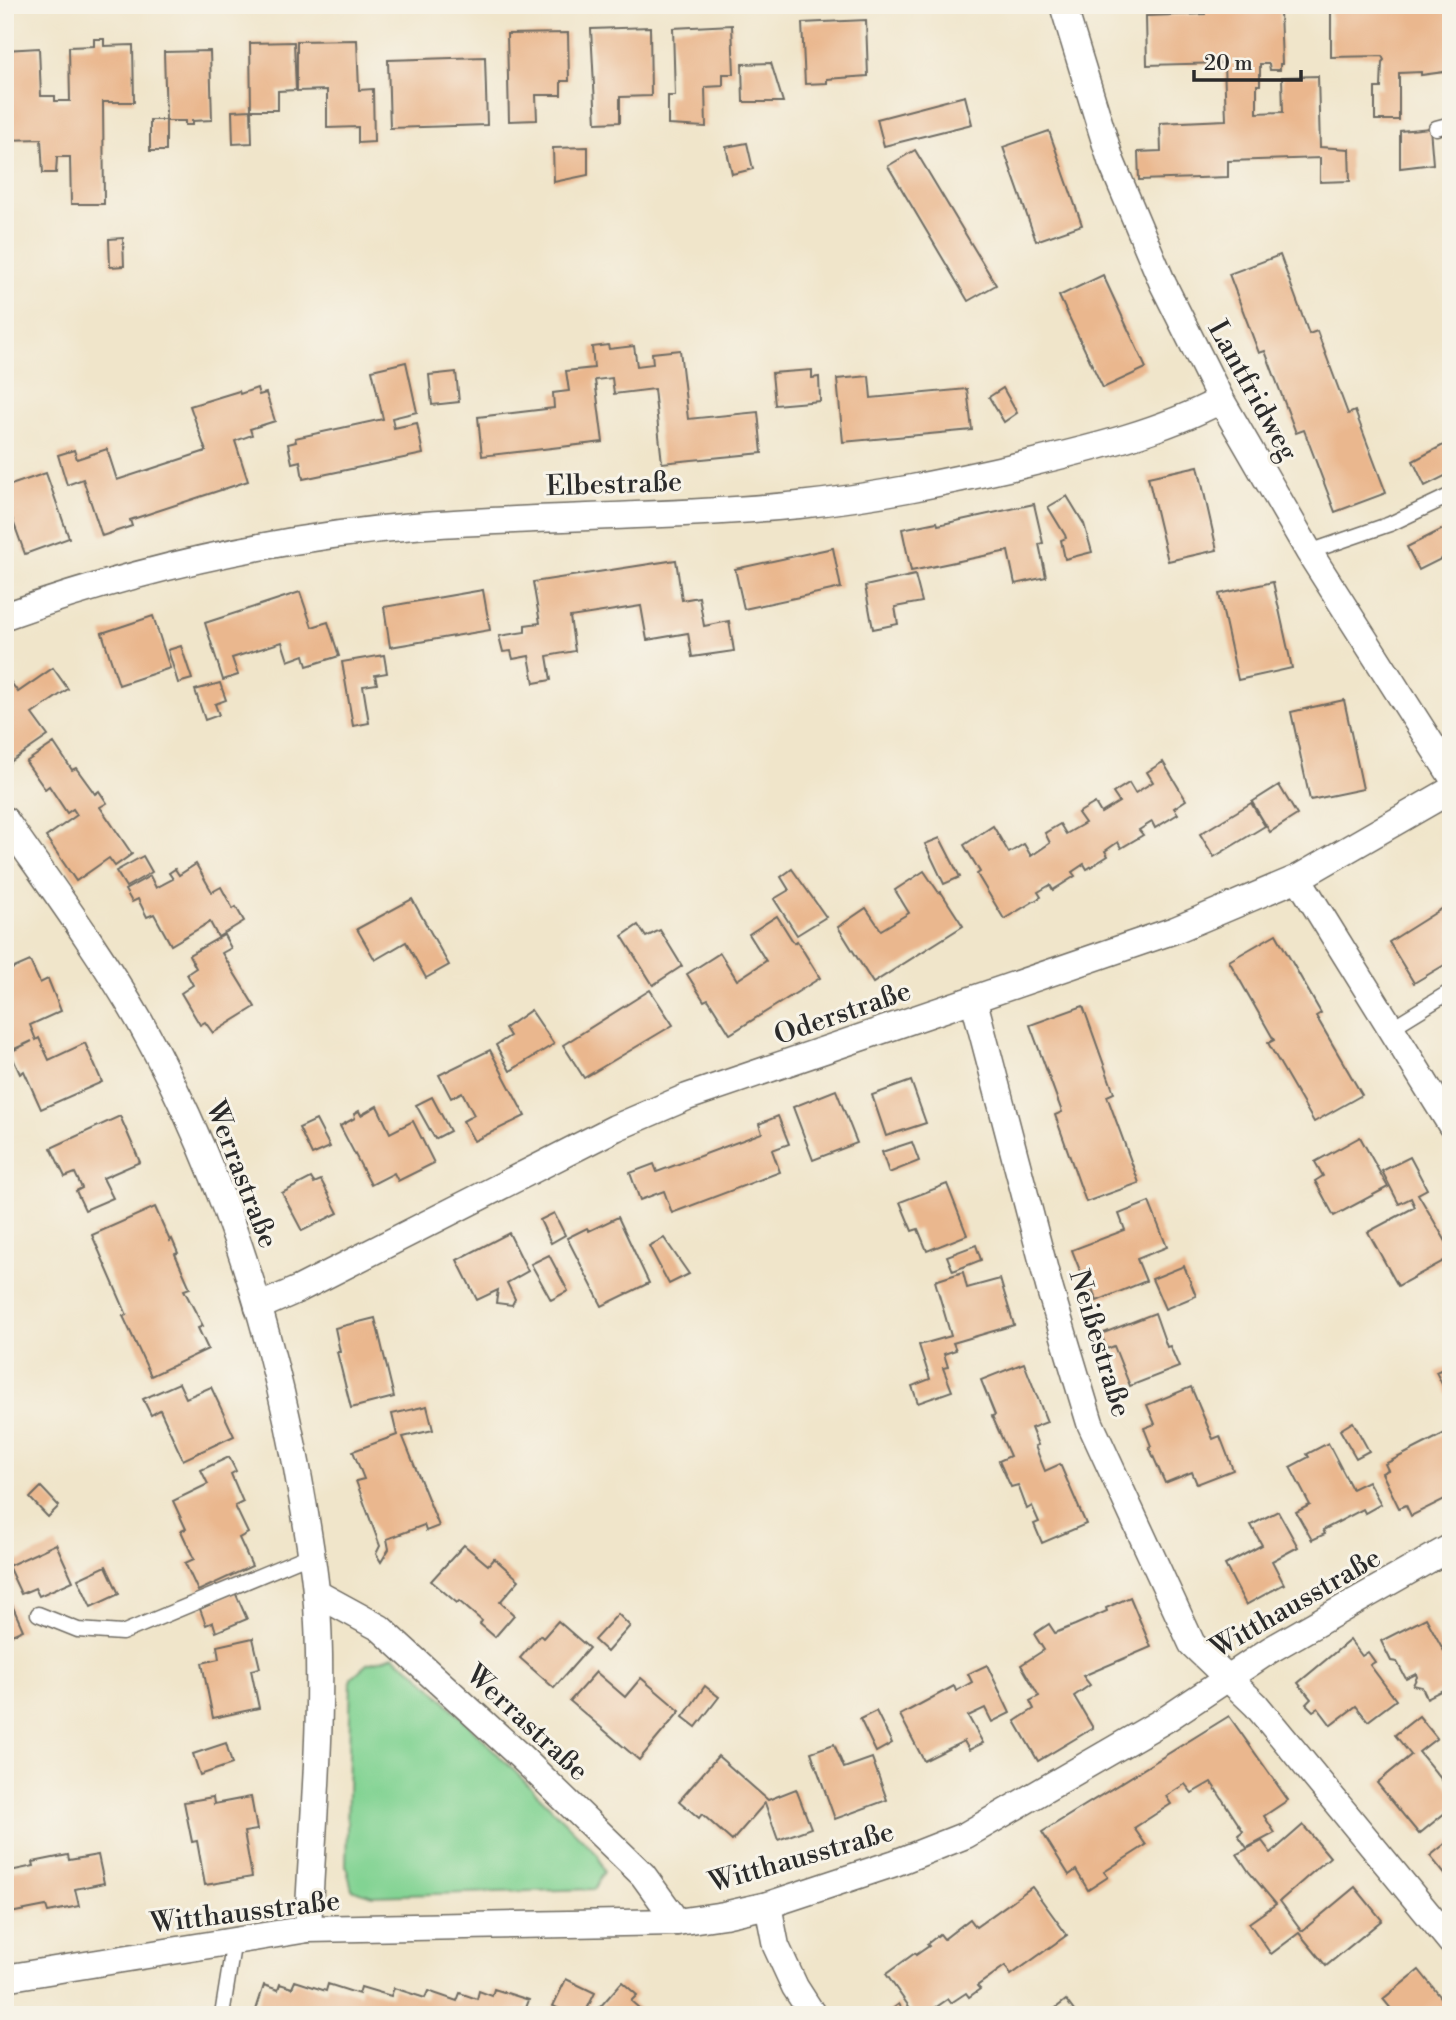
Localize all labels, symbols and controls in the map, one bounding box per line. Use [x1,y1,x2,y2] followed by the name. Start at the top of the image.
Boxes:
[1194,38,1300,82] scale bar
[1204,51,1253,77] text: 20 m
[1200,314,1306,468] street label: Lantfridweg
[545,465,683,504] street label: Elbestraße
[769,974,916,1053] street label: Oderstraße
[197,1095,286,1253] street label: Werrastraße
[1061,1266,1139,1421] street label: Neißestraße
[1203,1540,1387,1667] street label: Witthausstraße
[458,1657,596,1789] street label: Werrastraße
[704,1814,898,1901] street label: Witthausstraße
[147,1883,342,1942] street label: Witthausstraße

